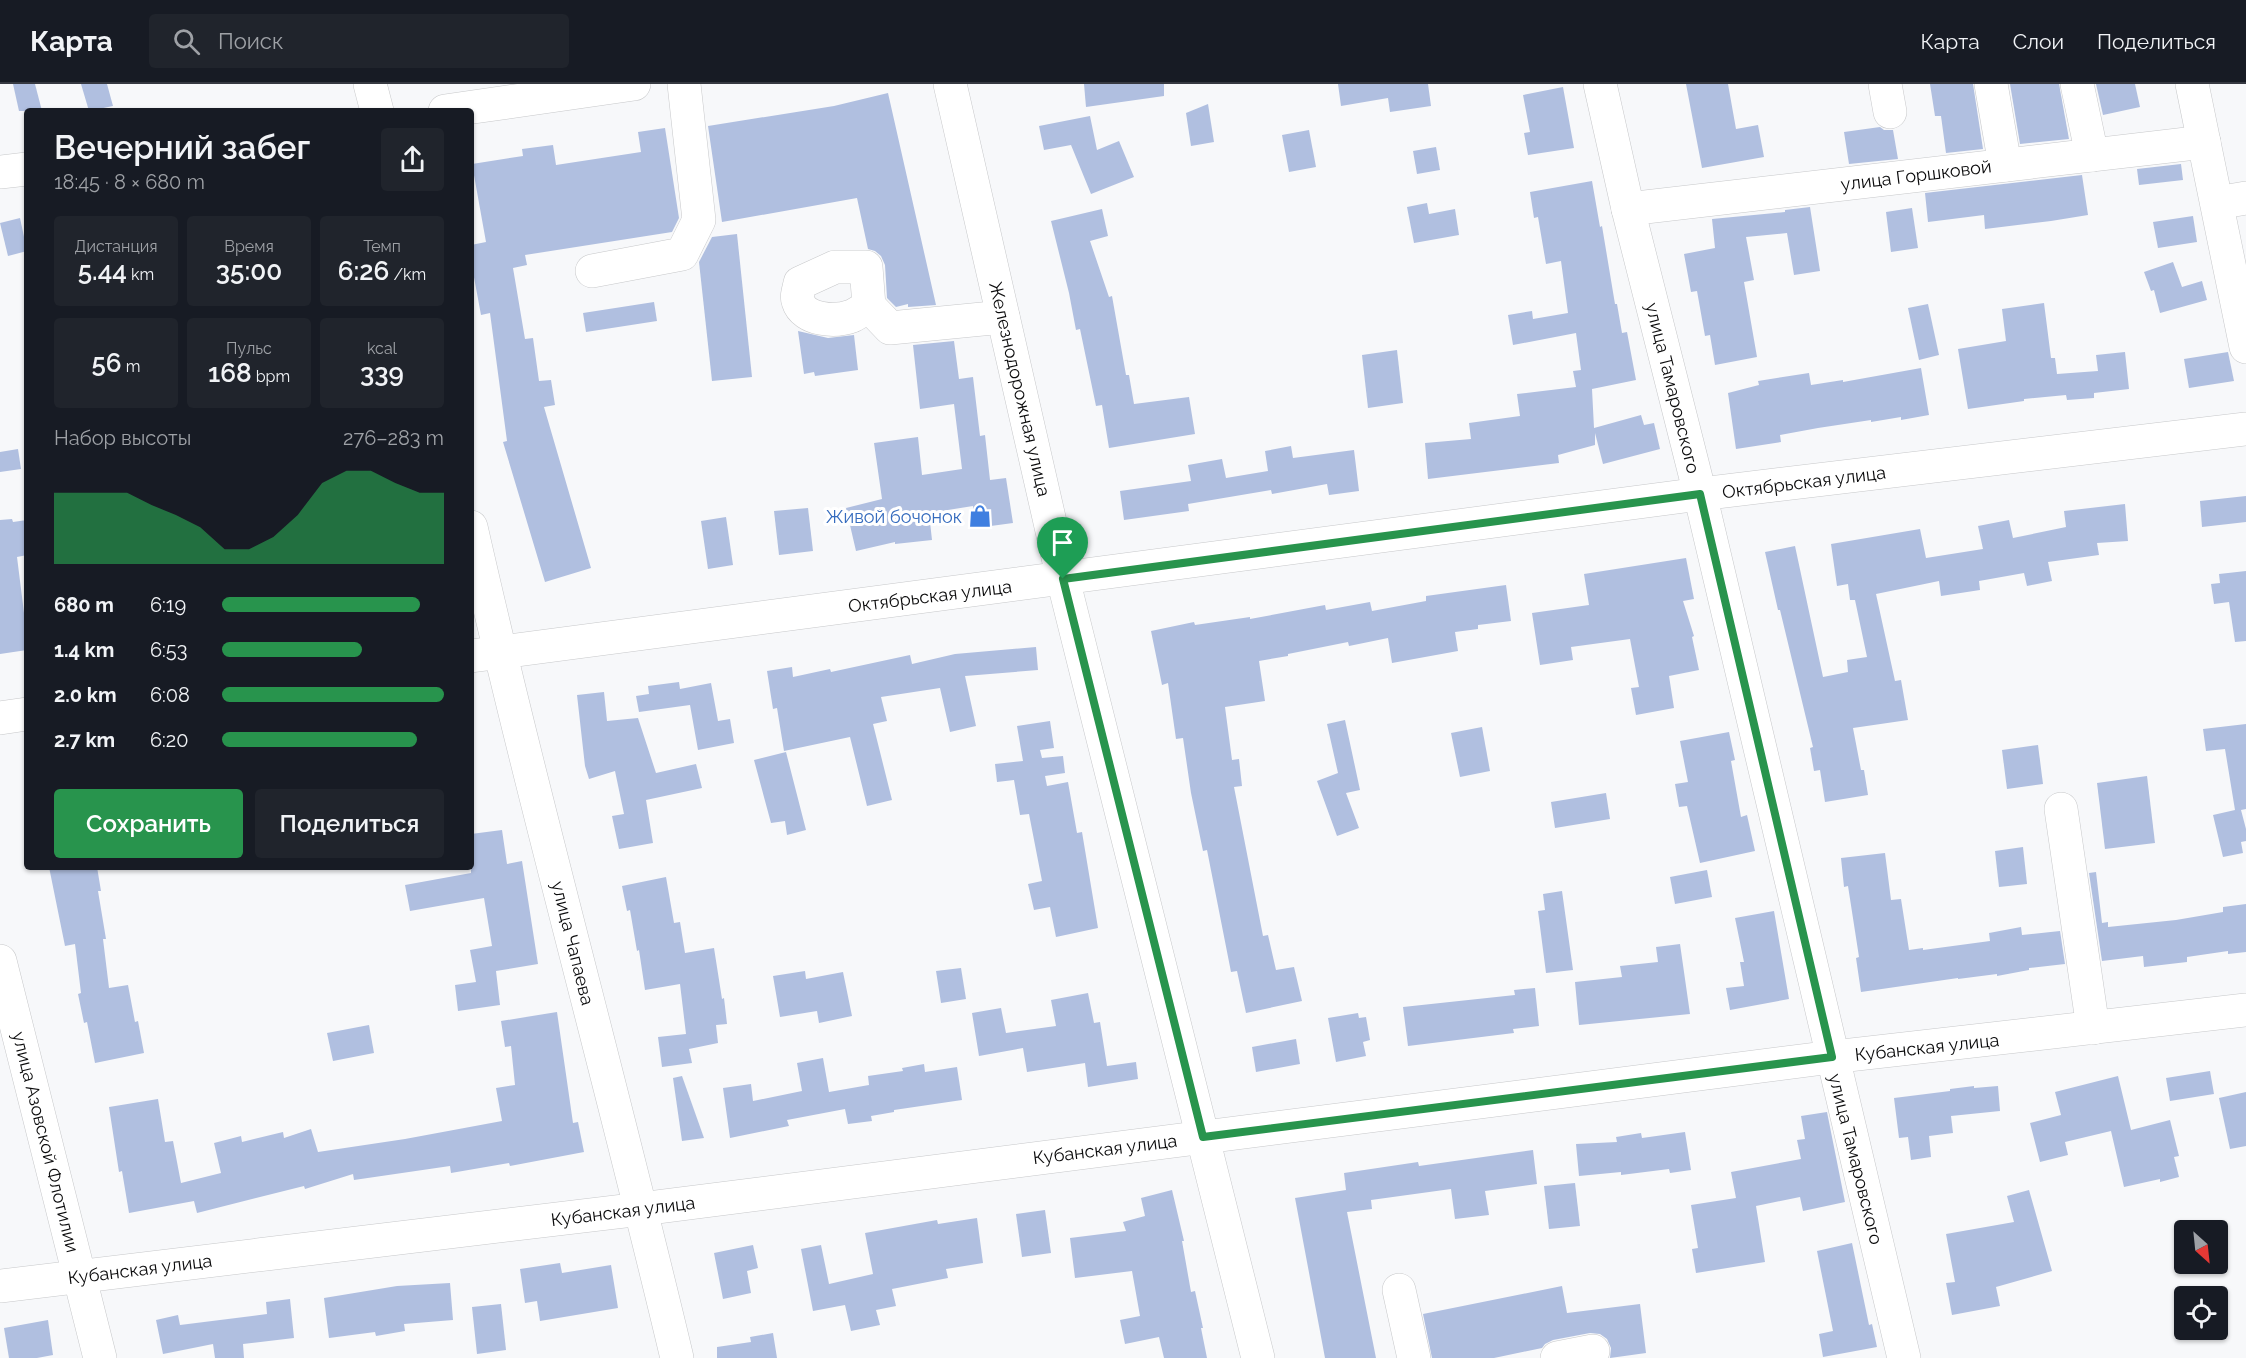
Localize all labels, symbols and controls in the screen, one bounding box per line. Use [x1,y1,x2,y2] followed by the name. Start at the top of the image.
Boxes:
[149,14,569,68] search box
[30,25,113,58] text: Карта
[170,25,203,58] icon: search
[218,28,283,54] text: Поиск
[1921,29,1980,54] text: Карта
[2013,29,2064,54] text: Слои
[2097,29,2216,54] text: Поделиться
[54,128,310,167] text: Вечерний забег
[381,128,444,191] button: share
[1839,155,1993,195] street label: улица Горшковой
[54,170,205,194] text: 18:45 · 8 × 680 m
[75,237,157,256] text: Дистанция
[224,237,274,256] text: Время
[363,237,401,256] text: Темп
[78,256,127,286] text: 5.44
[216,256,282,286] text: 35:00
[338,256,389,286] text: 6:26
[127,265,154,284] text: km
[389,265,426,284] text: /km
[985,280,1055,498] street label: Железнодорожная улица
[1642,300,1704,476] street label: улица Тамаровского
[226,339,272,358] text: Пульс
[367,339,397,358] text: kcal
[92,348,122,378] text: 56
[122,357,140,376] text: m
[208,358,252,388] text: 168
[360,358,404,388] text: 339
[252,367,290,386] text: bpm
[54,426,191,450] text: Набор высоты
[343,426,444,450] text: 276–283 m
[1721,462,1887,502] street label: Октябрьская улица
[967,503,993,529] shop icon: Живой бочонок
[826,506,962,527] place label: Живой бочонок
[1037,517,1088,579] pin
[1046,526,1079,559] icon: arrive
[847,576,1013,616] street label: Октябрьская улица
[54,593,114,617] text: 680 m
[150,593,186,617] text: 6:19
[54,638,114,662] text: 1.4 km
[150,638,187,662] text: 6:53
[54,683,117,707] text: 2.0 km
[150,683,190,707] text: 6:08
[54,728,115,752] text: 2.7 km
[150,728,188,752] text: 6:20
[54,789,243,858] button: Сохранить
[255,789,444,858] button: Поделиться
[547,879,599,1007] street label: улица Чапаева
[8,1029,84,1255] street label: улица Азовской Флотилии
[1854,1029,2000,1065] street label: Кубанская улица
[1825,1071,1887,1247] street label: улица Тамаровского
[1032,1130,1178,1168] street label: Кубанская улица
[550,1192,696,1230] street label: Кубанская улица
[2174,1220,2228,1274] north arrow
[2174,1220,2228,1340] map controls
[67,1250,213,1288] street label: Кубанская улица
[2174,1286,2228,1340] button: locate

